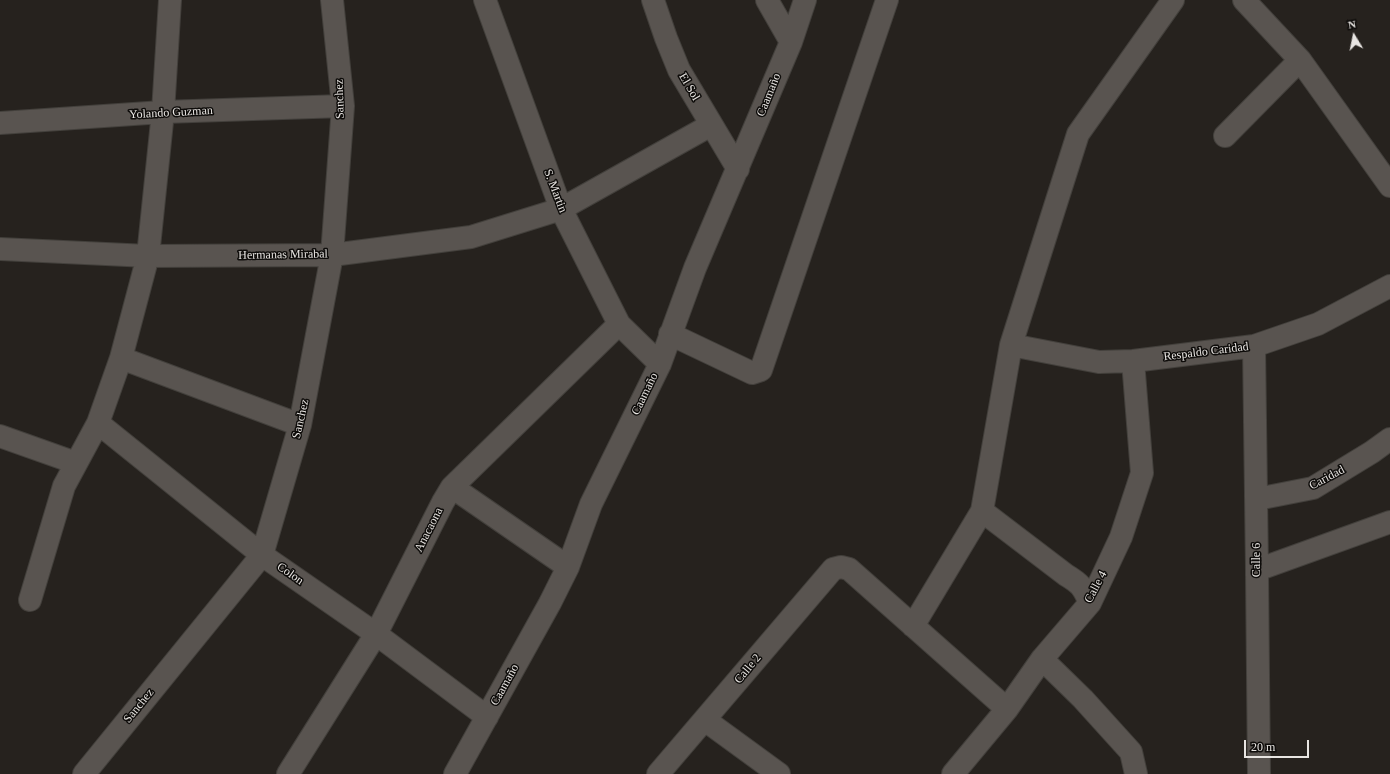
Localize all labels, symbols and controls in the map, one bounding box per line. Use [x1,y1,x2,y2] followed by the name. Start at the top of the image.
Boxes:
[1334,16,1374,56] north arrow
[1347,18,1357,31] text: N
[675,71,703,103] street label: El Sol
[754,71,784,119] street label: Caamaño
[332,79,348,119] street label: Sanchez
[129,104,213,122] street label: Yolando Guzman
[540,167,570,215] street label: S. Martin
[238,247,328,263] street label: Hermanas Mirabal
[1163,340,1249,364] street label: Respaldo Caridad
[629,370,661,418] street label: Caamaño
[289,398,313,440] street label: Sanchez
[1307,463,1347,493] street label: Caridad
[412,505,446,555] street label: Anacaona
[1250,543,1264,577] street label: Calle 6
[274,560,306,588] street label: Colon
[1082,568,1110,606] street label: Calle 4
[731,651,765,687] street label: Calle 2
[488,662,522,708] street label: Caamaño
[121,686,157,726] street label: Sanchez
[1246,732,1311,758] scale bar
[1251,740,1275,754] text: 20 m

